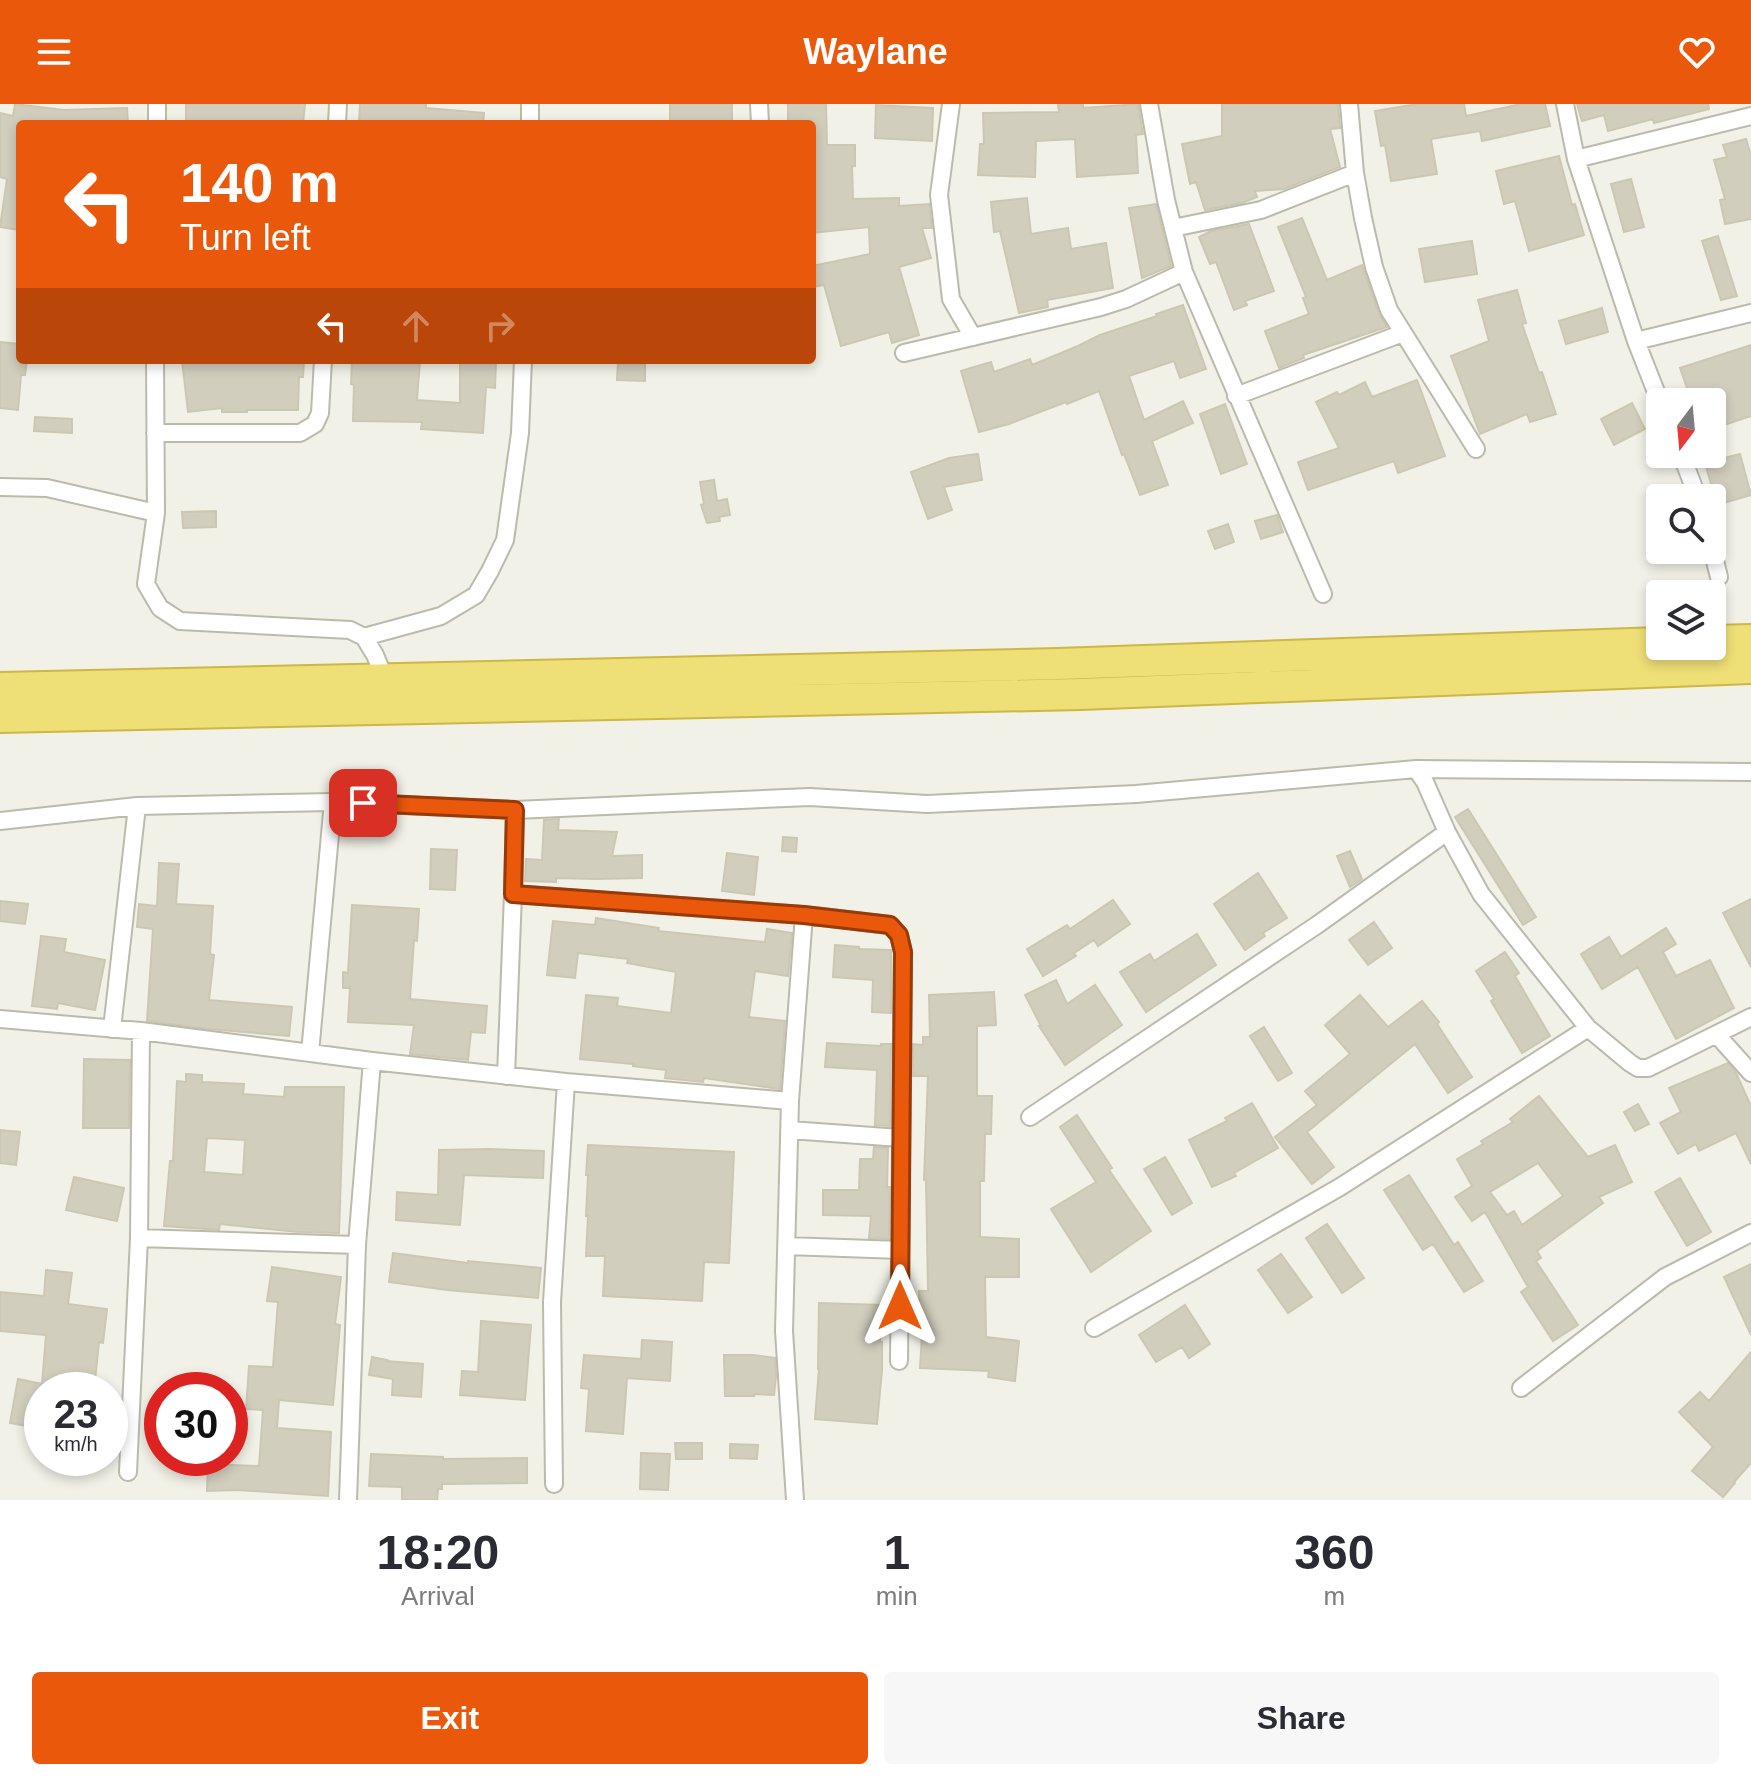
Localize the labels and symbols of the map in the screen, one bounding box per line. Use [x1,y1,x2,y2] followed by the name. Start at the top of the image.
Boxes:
[1646,388,1726,468] north arrow
[329,769,397,837] pin
[858,1264,942,1348] position arrow
[144,1372,248,1476] speed limit sign: 30

